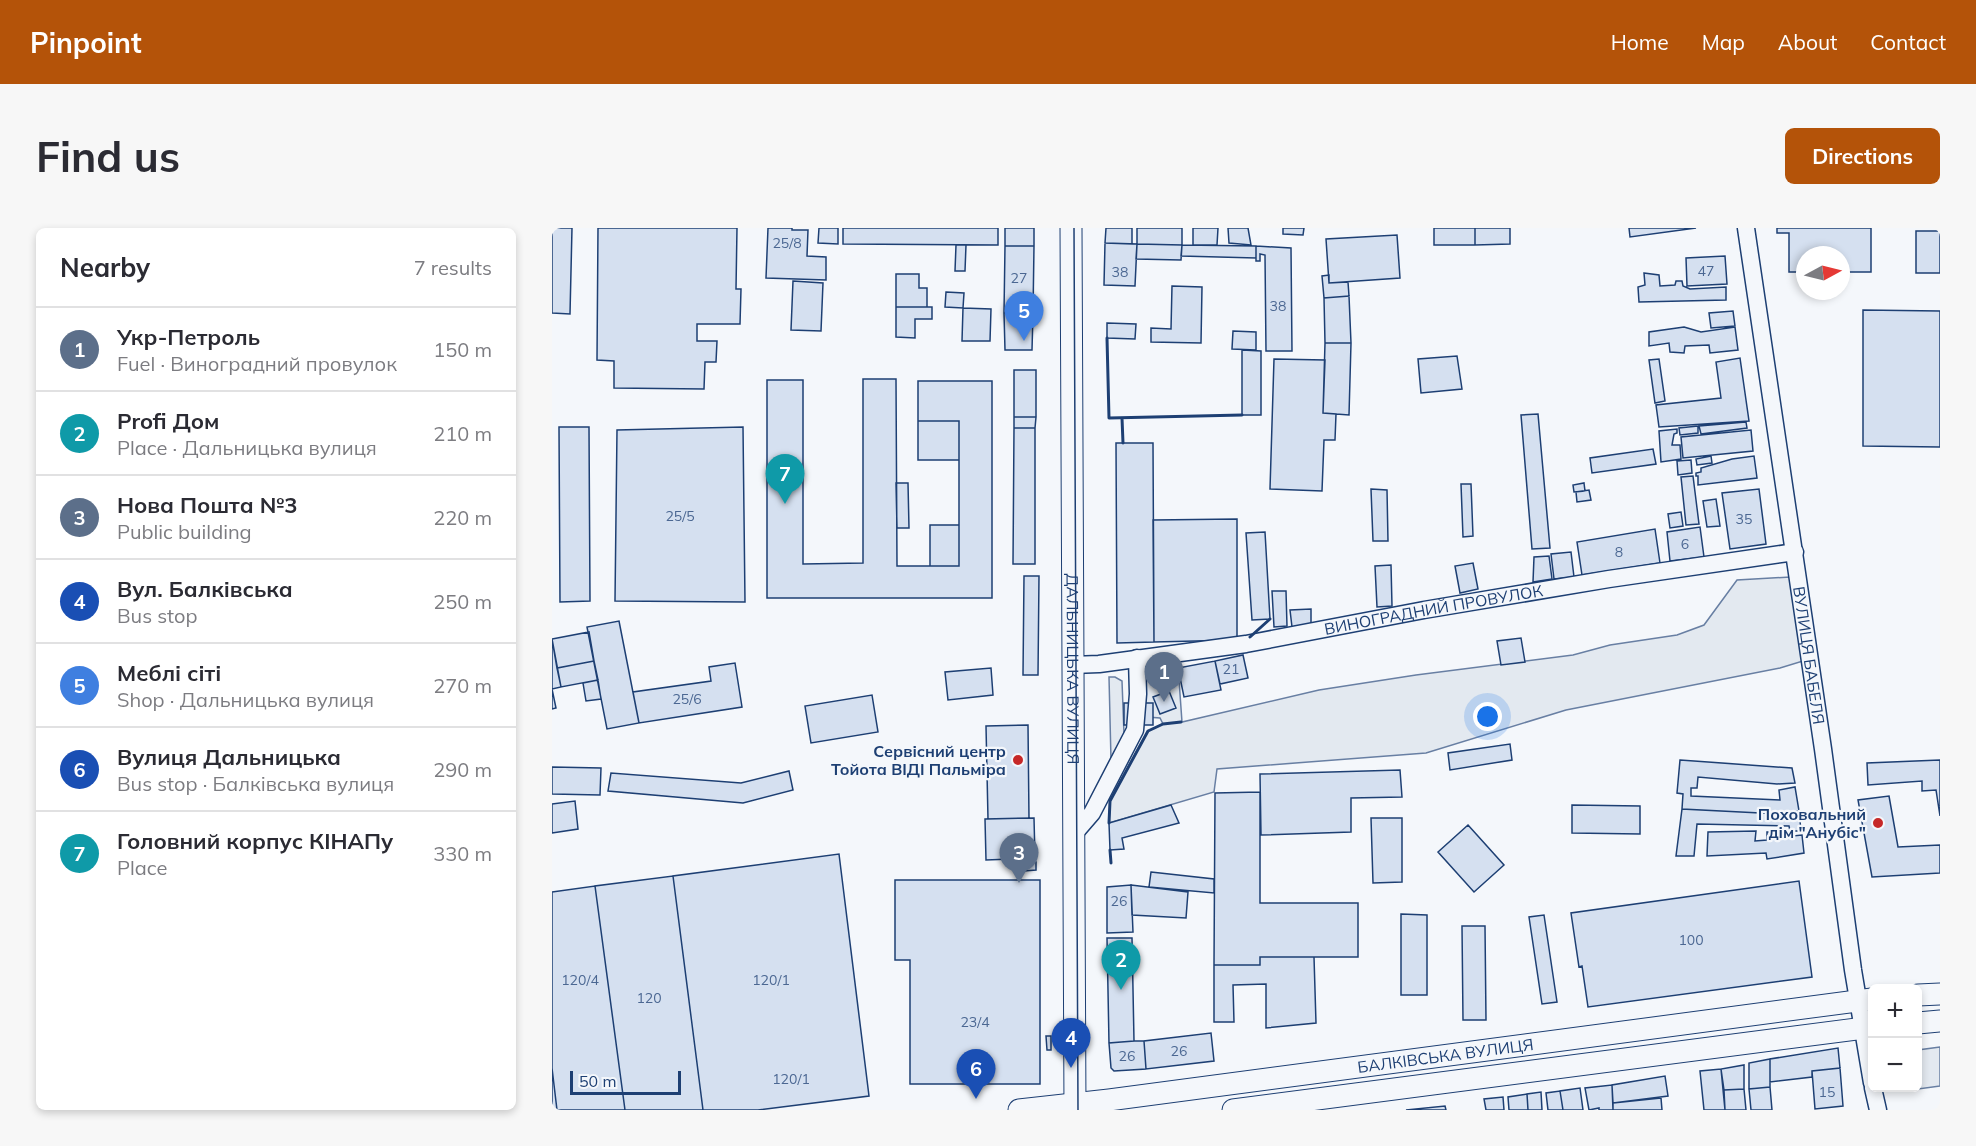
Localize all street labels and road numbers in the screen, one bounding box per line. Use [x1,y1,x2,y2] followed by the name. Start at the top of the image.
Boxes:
[1063,574,1083,764] street label: ДАЛЬНИЦЬКА ВУЛИЦЯ
[1323,580,1545,639] street label: ВИНОГРАДНИЙ ПРОВУЛОК
[1789,585,1829,726] street label: ВУЛИЦЯ БАБЕЛЯ
[1356,1034,1535,1077] street label: БАЛКІВСЬКА ВУЛИЦЯ

